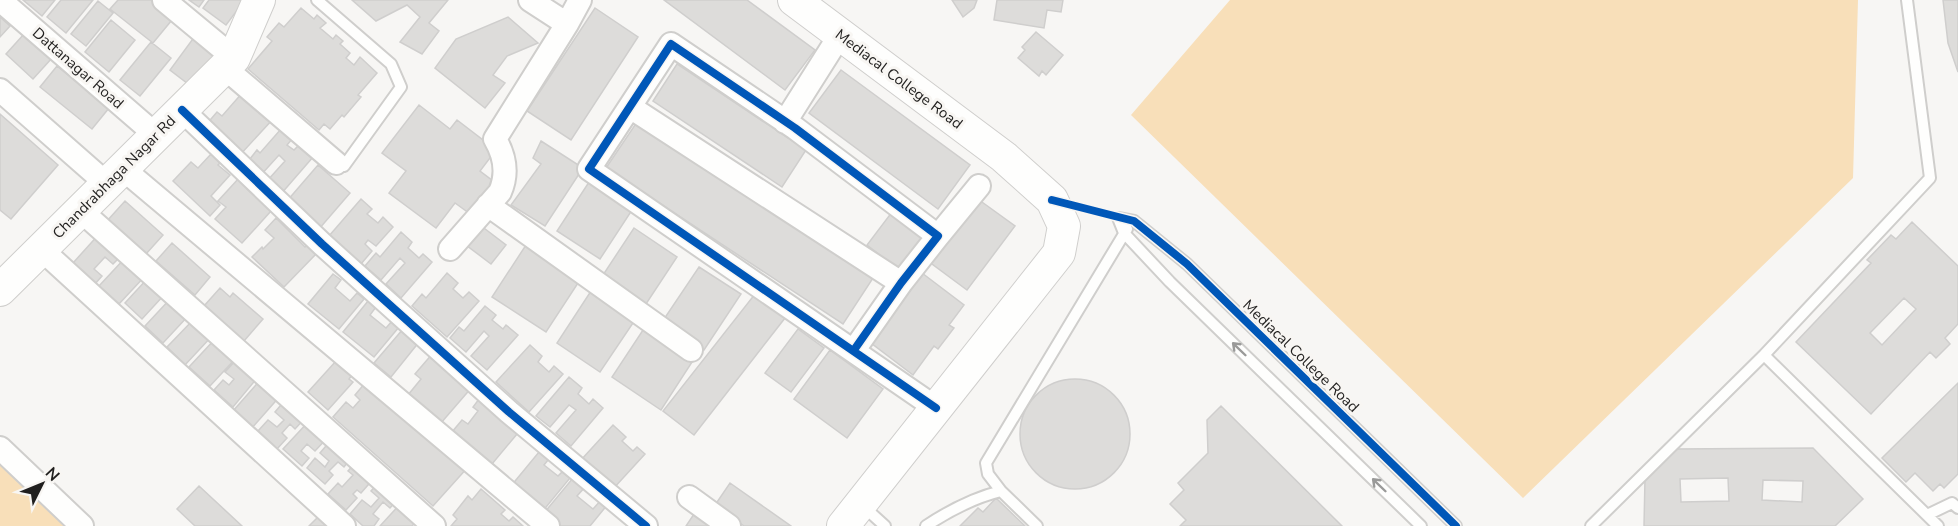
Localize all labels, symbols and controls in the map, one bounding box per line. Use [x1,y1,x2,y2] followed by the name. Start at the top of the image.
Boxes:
[28,23,128,113] street label: Dattanagar Road
[831,25,967,133] street label: Mediacal College Road
[48,111,180,243] street label: Chandrabhaga Nagar Rd
[1239,295,1363,417] street label: Mediacal College Road
[1231,342,1246,357] one-way arrow
[12,454,72,514] north arrow
[40,463,64,486] text: N
[1371,478,1386,493] one-way arrow

